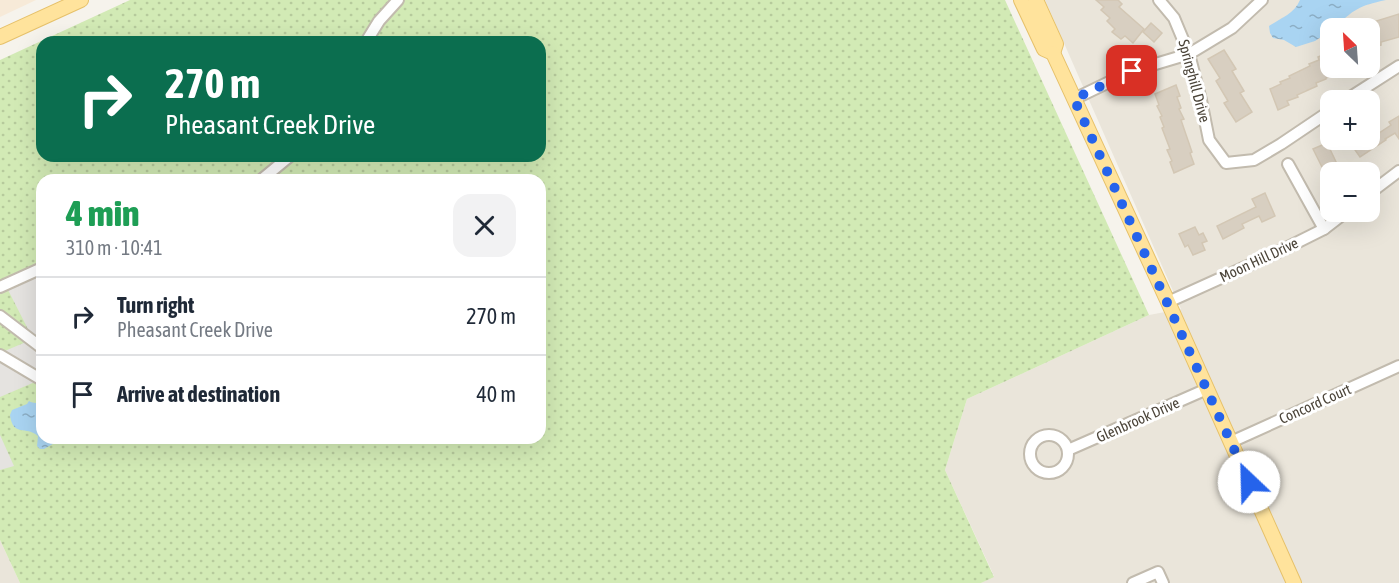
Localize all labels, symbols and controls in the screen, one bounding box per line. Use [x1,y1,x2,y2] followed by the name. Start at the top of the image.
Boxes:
[1320,18,1380,78] north arrow
[1320,18,1380,222] map controls
[1175,38,1214,124] street label: Springhill Drive
[1106,45,1157,96] pin
[1115,54,1148,87] icon: arrive
[165,59,260,107] text: 270 m
[66,60,144,138] icon: right
[1320,90,1380,150] button: +
[165,109,375,140] text: Pheasant Creek Drive
[1320,162,1380,222] button: −
[66,192,140,234] text: 4 min
[453,194,516,257] button: close
[1217,234,1301,285] street label: Moon Hill Drive
[66,236,163,259] text: 310 m · 10:41
[117,292,194,318] text: Turn right
[66,300,99,333] icon: right
[466,303,516,329] text: 270 m
[117,318,273,341] text: Pheasant Creek Drive
[66,378,99,411] icon: arrive
[1276,380,1353,427] street label: Concord Court
[117,381,280,407] text: Arrive at destination
[476,381,516,407] text: 40 m
[1094,394,1182,445] street label: Glenbrook Drive
[1217,450,1281,514] position arrow

